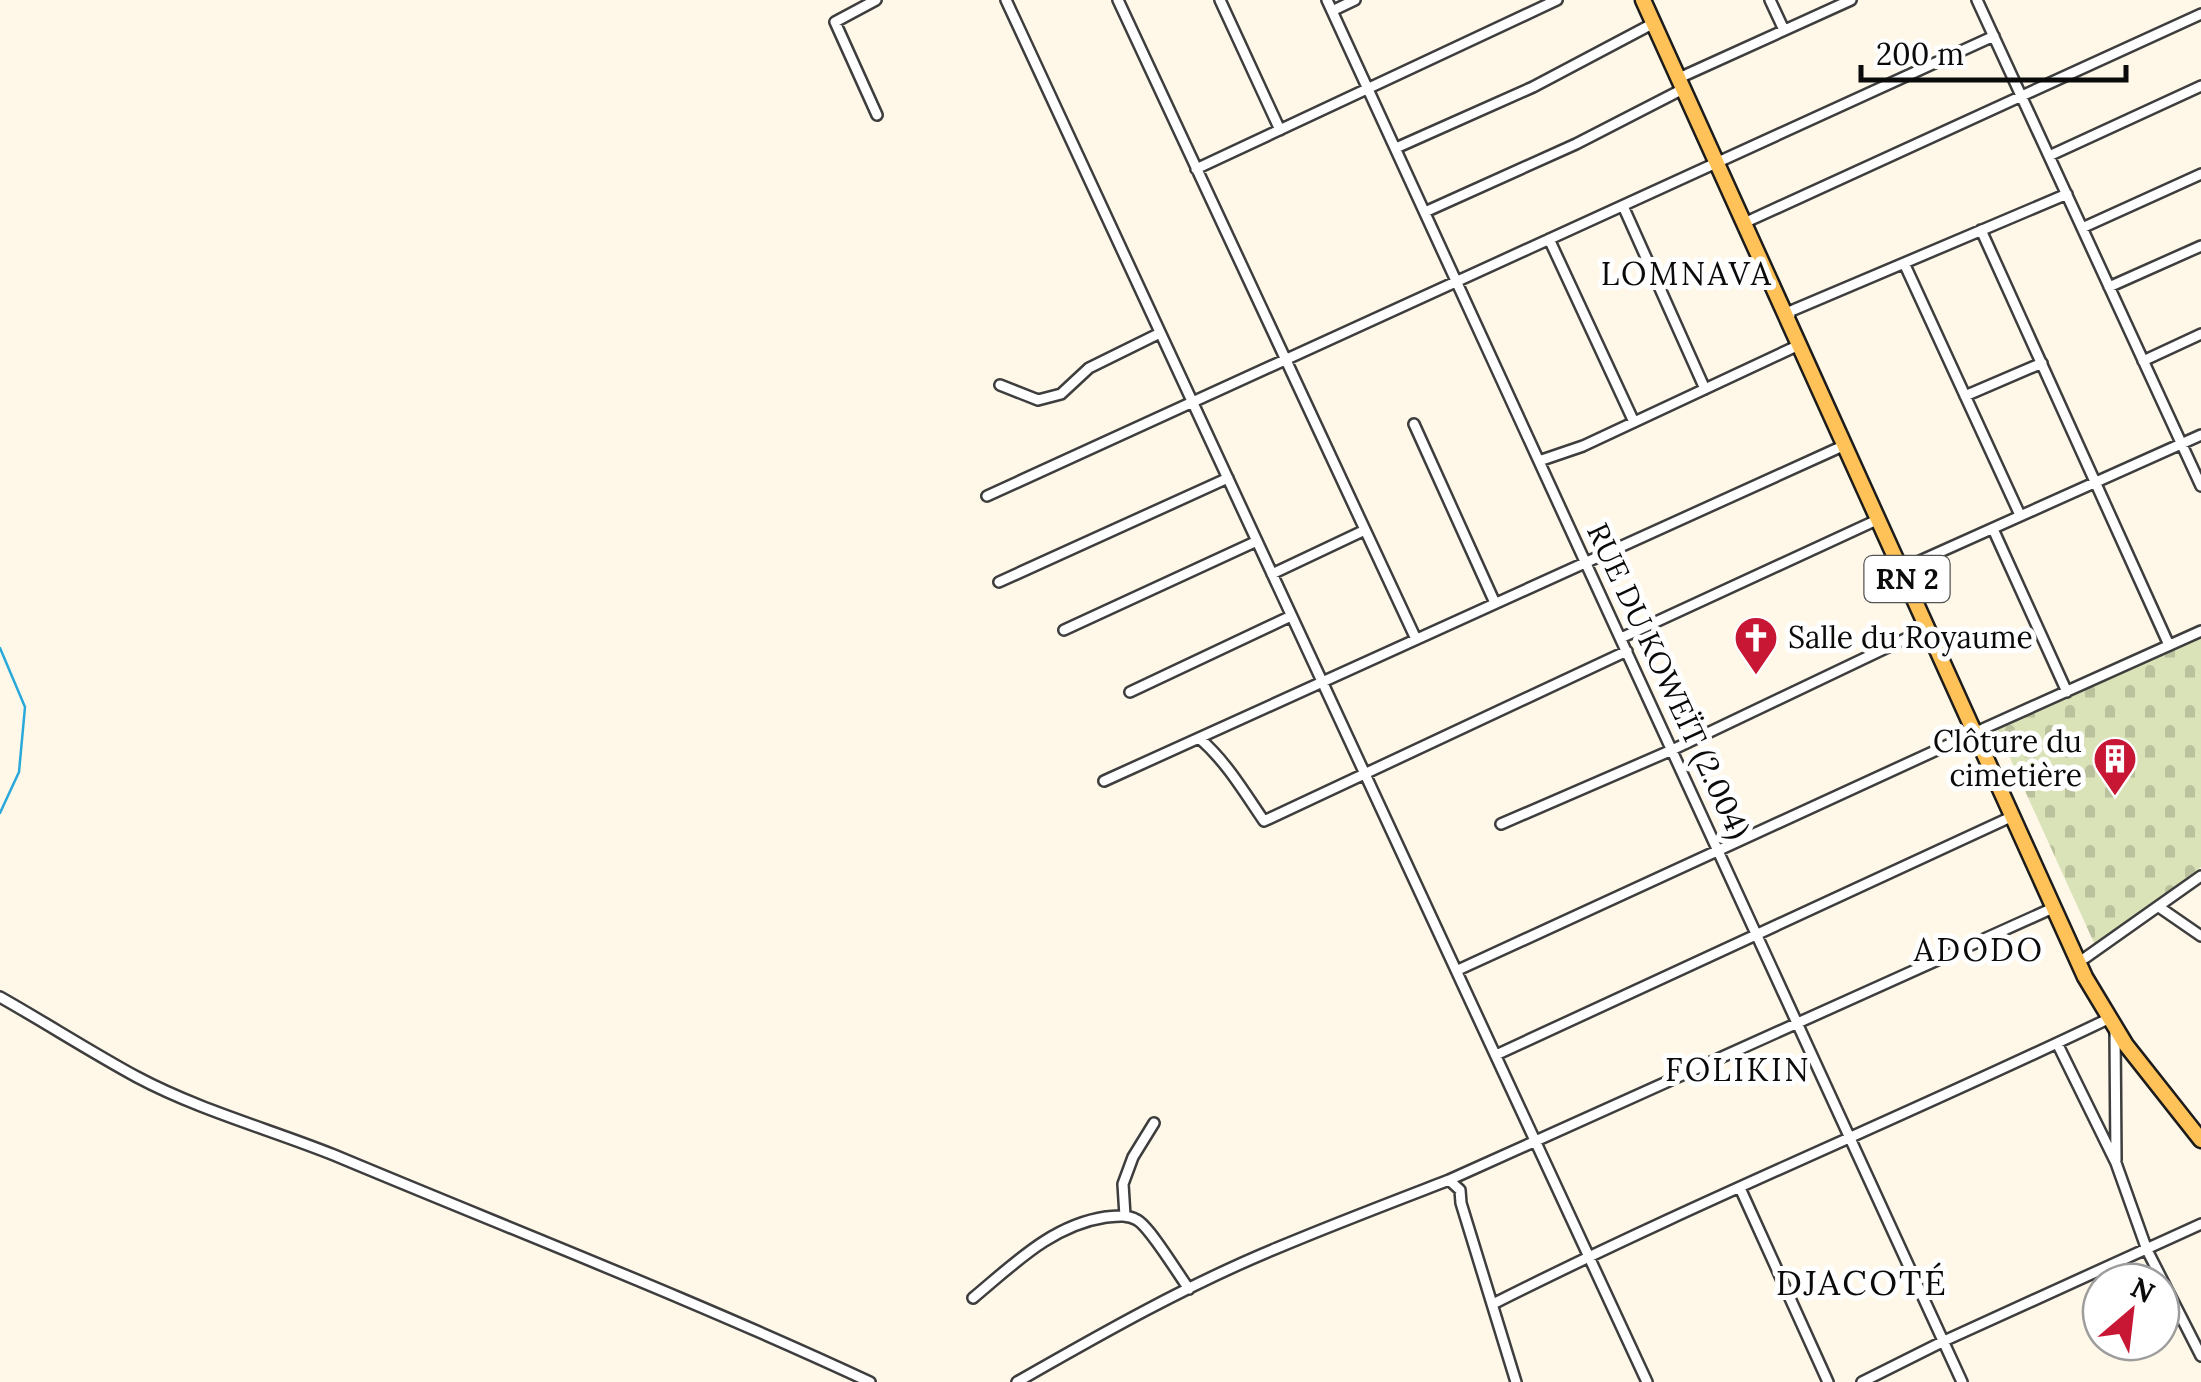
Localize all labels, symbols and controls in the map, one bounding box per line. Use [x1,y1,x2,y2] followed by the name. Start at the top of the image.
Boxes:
[1861,20,2126,82] scale bar
[1876,35,1964,73] text: 200 m
[1601,253,1773,294] district label: LOMNAVA
[1578,517,1759,845] street label: RUE DU KOWEÏT (2.004)
[1864,556,1950,602] road number: RN 2
[1733,615,1779,676] church icon: Salle du Royaume
[1788,618,2033,657] place label: Salle du Royaume
[1933,722,2082,794] place label: Clôture du cimetière
[2092,736,2138,797] building icon: Clôture du cimetière
[1913,929,2044,970] district label: ADODO
[1665,1049,1811,1090] district label: FOLIKIN
[1776,1260,1948,1305] district label: DJACOTÉ
[2081,1262,2181,1362] north arrow
[2125,1269,2161,1311] text: N

